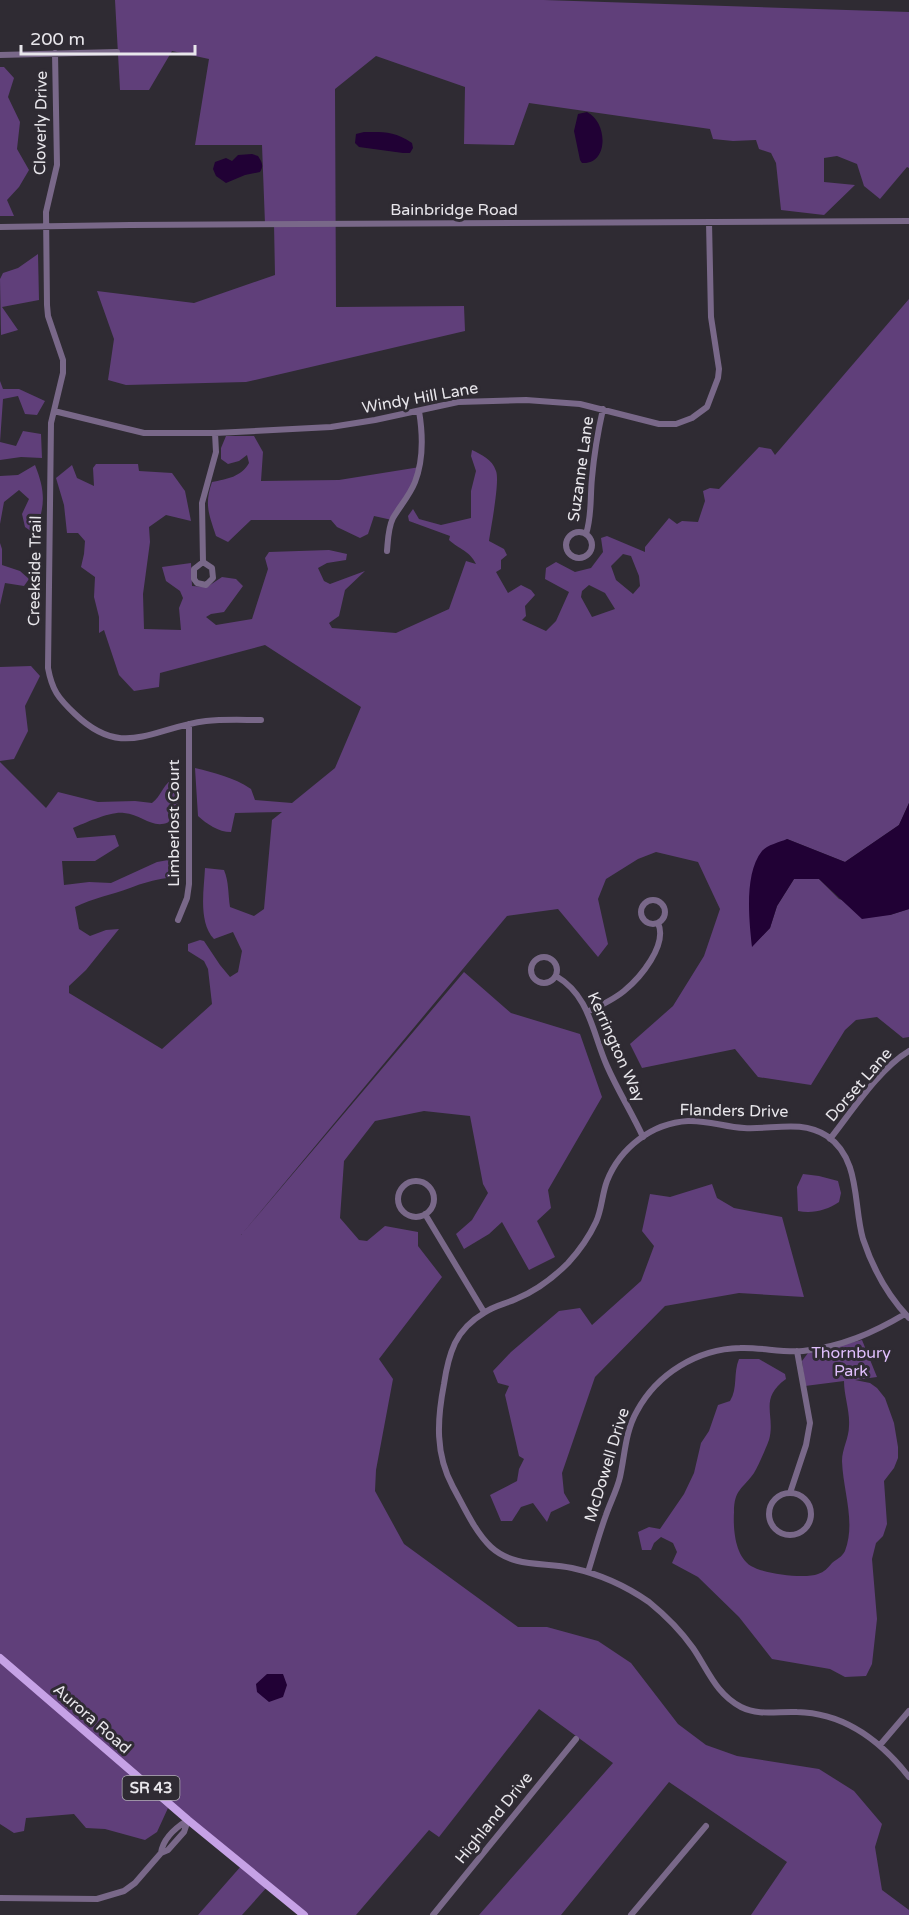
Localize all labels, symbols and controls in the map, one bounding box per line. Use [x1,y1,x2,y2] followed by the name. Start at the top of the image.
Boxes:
[21,18,195,56] scale bar
[30,28,85,50] text: 200 m
[30,71,52,175] street label: Cloverly Drive
[390,200,518,220] street label: Bainbridge Road
[360,378,480,418] street label: Windy Hill Lane
[564,415,598,523] street label: Suzanne Lane
[24,516,46,626] street label: Creekside Trail
[164,759,184,887] street label: Limberlost Court
[583,989,649,1106] street label: Kerrington Way
[821,1044,897,1126] street label: Dorset Lane
[679,1100,789,1122] street label: Flanders Drive
[811,1343,891,1381] park label: Thornbury Park
[580,1406,634,1524] street label: McDowell Drive
[49,1680,135,1758] street label: Aurora Road
[451,1768,537,1868] street label: Highland Drive
[122,1776,180,1800] road number: SR 43

